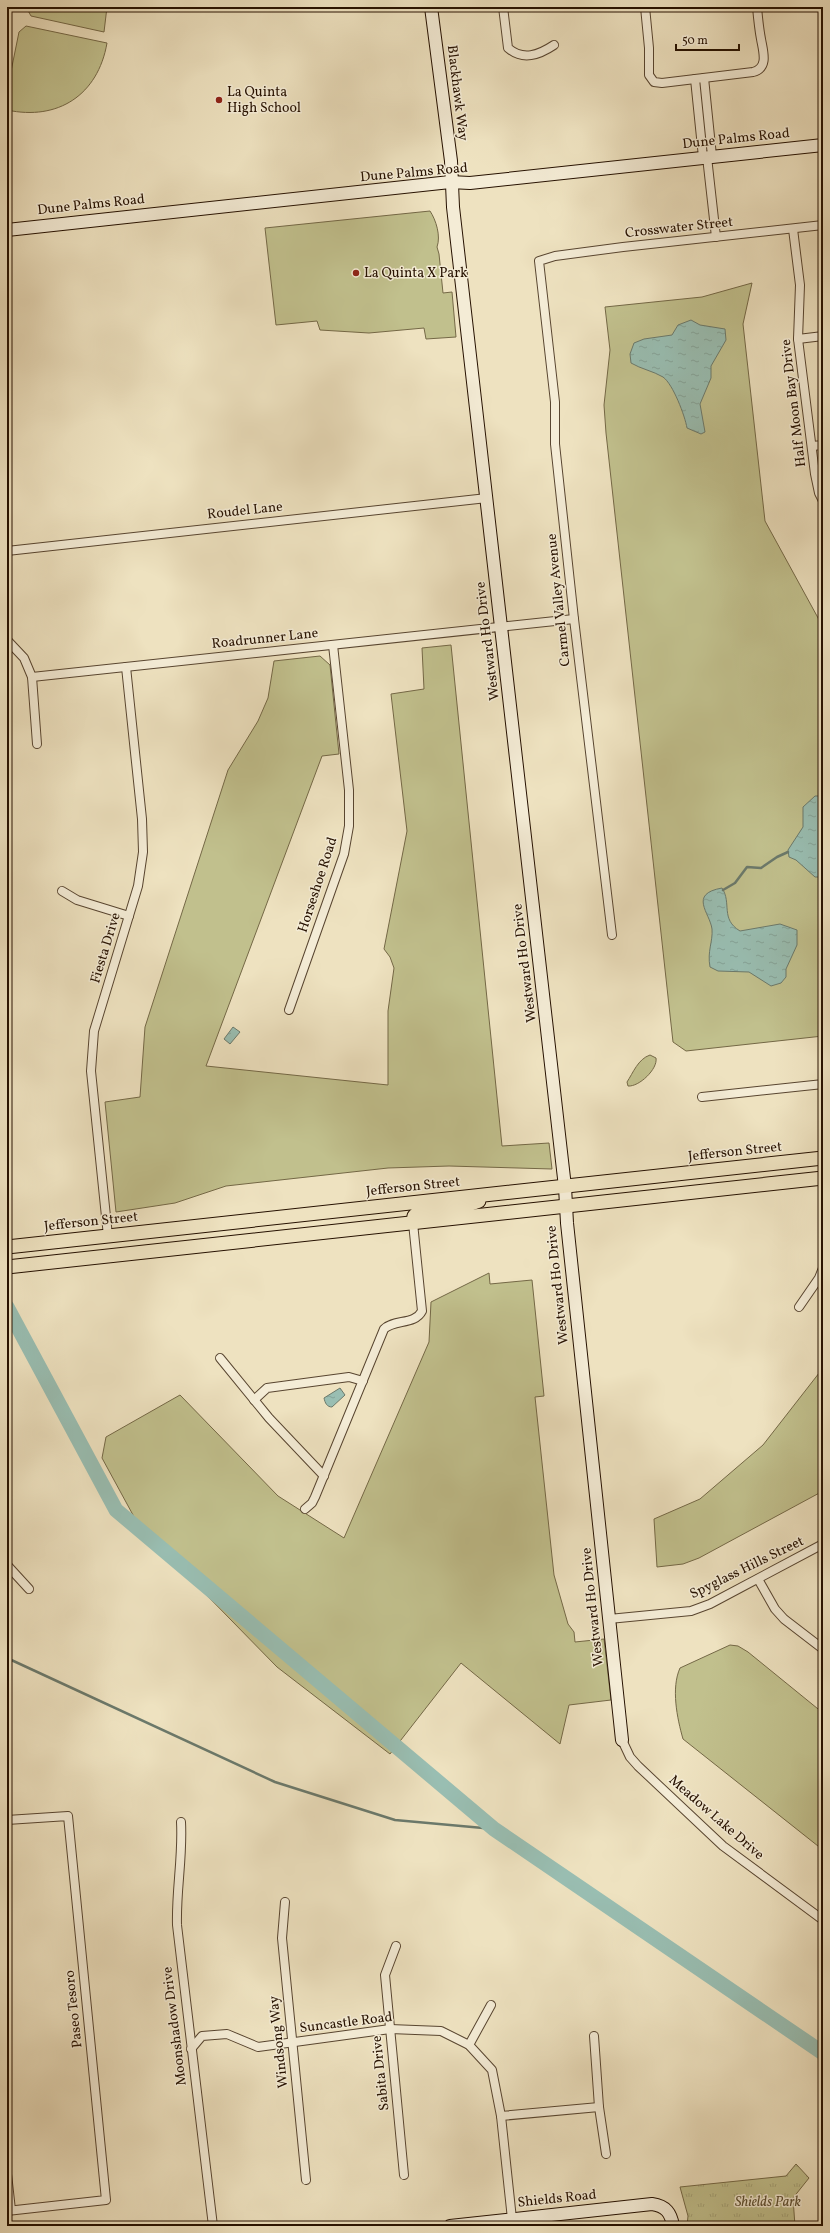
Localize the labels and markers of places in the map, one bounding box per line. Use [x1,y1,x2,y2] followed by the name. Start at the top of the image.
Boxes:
[227,83,301,118] place label: La Quinta High School
[214,95,224,105] marker: La Quinta High School
[364,264,468,283] place label: La Quinta X Park
[351,268,361,278] marker: La Quinta X Park

